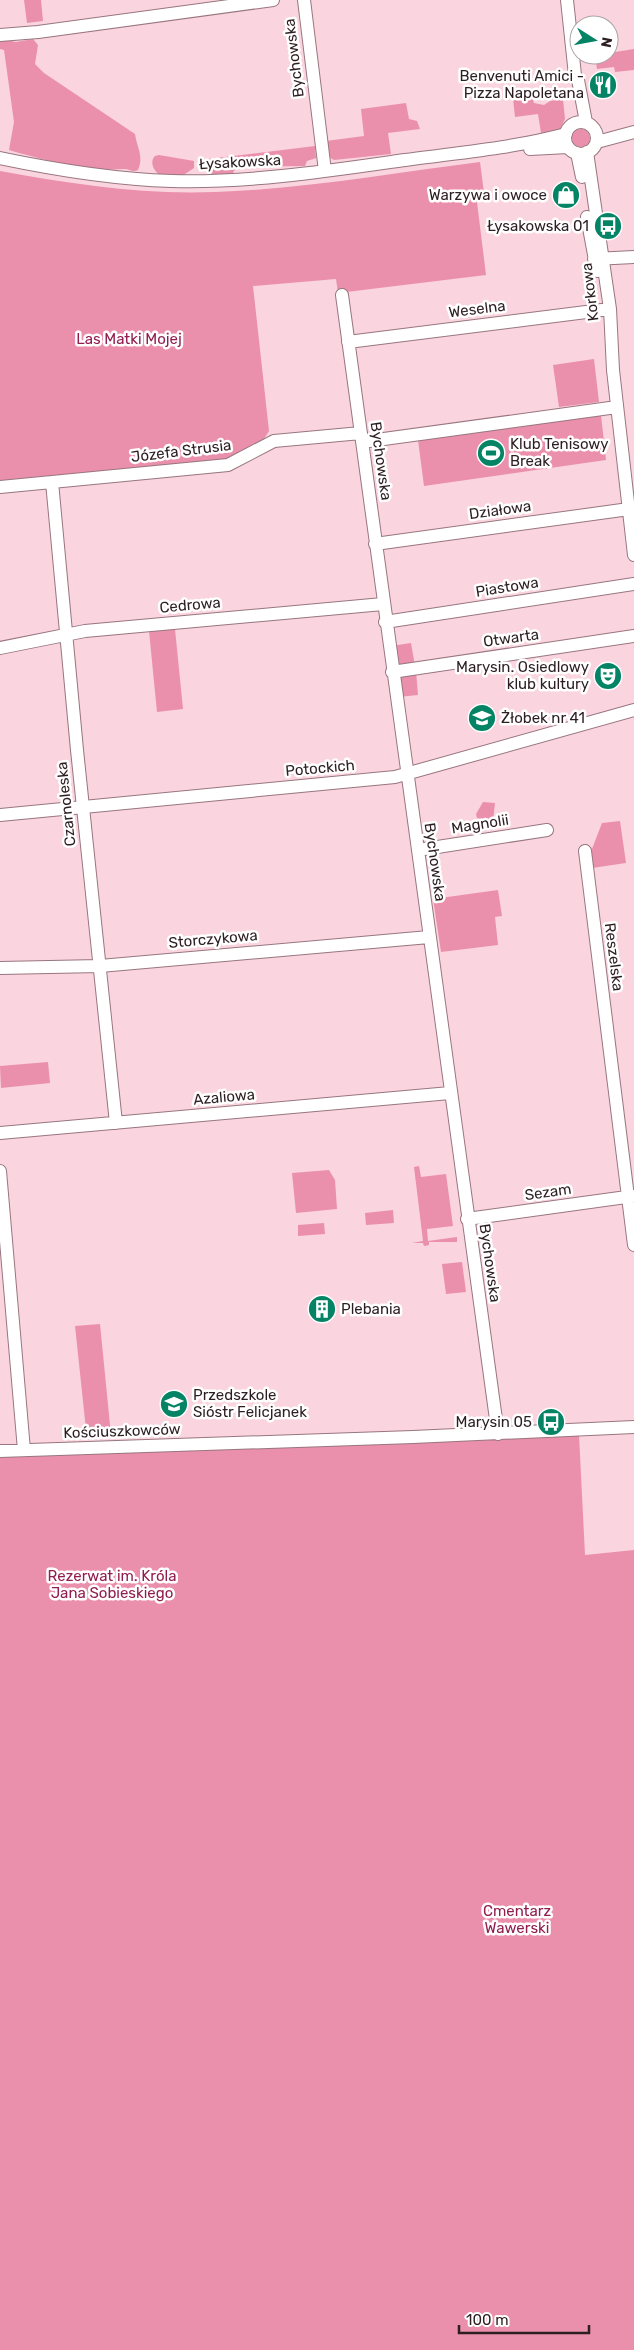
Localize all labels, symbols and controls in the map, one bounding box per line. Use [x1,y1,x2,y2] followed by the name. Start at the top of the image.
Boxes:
[569,15,619,65] north arrow
[280,18,308,98] street label: Bychowska
[597,36,616,49] text: N
[460,67,584,102] place label: Benvenuti Amici - Pizza Napoletana
[588,70,618,100] restaurant icon: Benvenuti Amici - Pizza Napoletana
[198,151,282,173] street label: Łysakowska
[551,180,581,210] shop icon: Warzywa i owoce
[429,186,547,204] place label: Warzywa i owoce
[593,211,623,241] bus stop icon: Łysakowska 01
[487,217,589,235] place label: Łysakowska 01
[577,262,603,322] street label: Korkowa
[448,297,506,321] street label: Weselna
[76,330,182,348] park label: Las Matki Mojej
[367,421,395,501] street label: Bychowska
[510,435,609,470] place label: Klub Tenisowy Break
[130,436,232,466] street label: Józefa Strusia
[476,438,506,468] sports icon: Klub Tenisowy Break
[468,497,532,523] street label: Działowa
[474,573,540,601] street label: Piastowa
[159,593,221,617] street label: Cedrowa
[482,625,540,651] street label: Otwarta
[456,658,589,693] place label: Marysin. Osiedlowy klub kultury
[593,661,623,691] theatre icon: Marysin. Osiedlowy klub kultury
[467,703,497,733] school or university icon: Żłobek nr 41
[501,709,585,727] place label: Żłobek nr 41
[285,756,355,780] street label: Potockich
[53,761,79,847] street label: Czarnoleska
[450,811,510,837] street label: Magnolii
[421,822,449,902] street label: Bychowska
[601,922,627,992] street label: Reszelska
[168,926,258,952] street label: Storczykowa
[192,1085,256,1109] street label: Azaliowa
[523,1180,573,1204] street label: Sezam
[476,1223,504,1303] street label: Bychowska
[307,1294,337,1324] building icon: Plebania
[341,1300,401,1318] place label: Plebania
[193,1386,307,1421] place label: Przedszkole Sióstr Felicjanek
[159,1389,189,1419] school or university icon: Przedszkole Sióstr Felicjanek
[536,1407,566,1437] bus stop icon: Marysin 05
[456,1413,532,1431] place label: Marysin 05
[63,1420,181,1442] street label: Kościuszkowców
[48,1567,176,1602] park label: Rezerwat im. Króla Jana Sobieskiego
[483,1902,551,1937] park label: Cmentarz Wawerski
[459,2302,589,2334] scale bar
[466,2311,508,2329] text: 100 m

